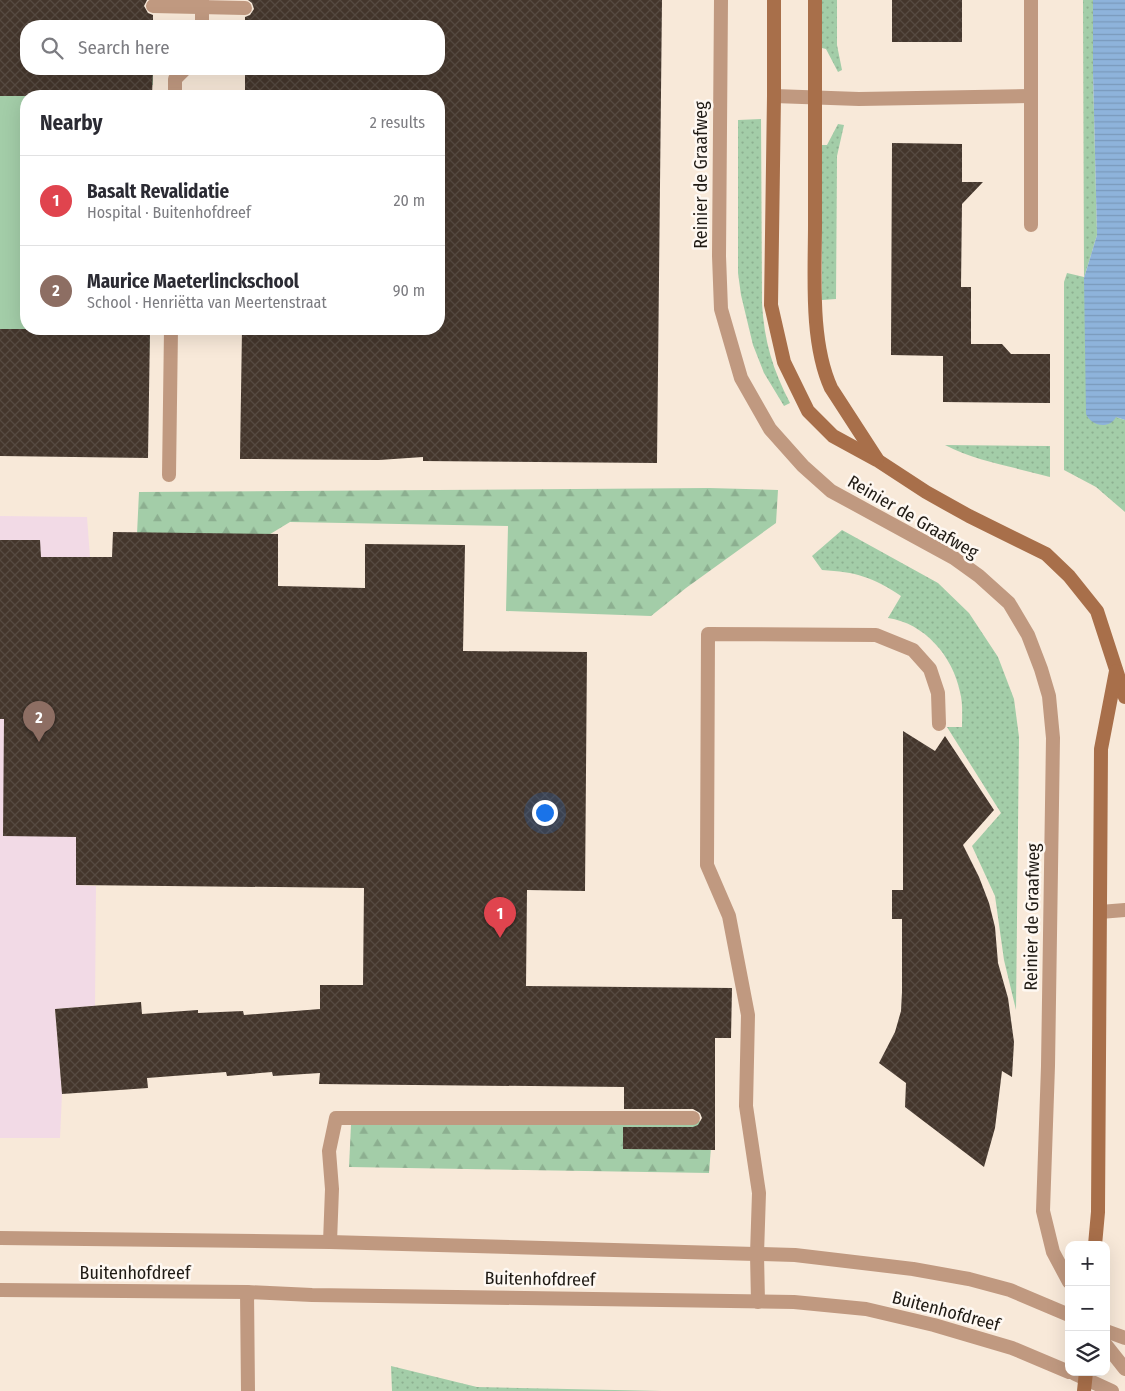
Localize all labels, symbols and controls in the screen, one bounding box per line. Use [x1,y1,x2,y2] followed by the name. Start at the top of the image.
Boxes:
[20,20,445,75] search box
[38,34,66,62] icon: search
[78,36,170,59] text: Search here
[690,101,712,249] street label: Reinier de Graafweg
[40,110,102,136] text: Nearby
[370,113,425,132] text: 2 results
[87,180,229,203] text: Basalt Revalidatie
[53,191,59,210] text: 1
[394,191,425,210] text: 20 m
[87,203,251,222] text: Hospital · Buitenhofdreef
[87,270,299,293] text: Maurice Maeterlinckschool
[52,281,60,300] text: 2
[393,281,425,300] text: 90 m
[87,293,327,312] text: School · Henriëtta van Meertenstraat
[844,471,983,564] street label: Reinier de Graafweg
[23,701,55,742] pin: 2
[532,800,558,826] your location
[1020,843,1044,991] street label: Reinier de Graafweg
[484,897,516,938] pin: 1
[1065,1241,1110,1376] map controls
[1065,1241,1110,1286] button: +
[80,1262,192,1284] street label: Buitenhofdreef
[484,1267,597,1291] street label: Buitenhofdreef
[890,1286,1004,1336] street label: Buitenhofdreef
[1065,1286,1110,1331] button: −
[1065,1331,1110,1376] button: layers

